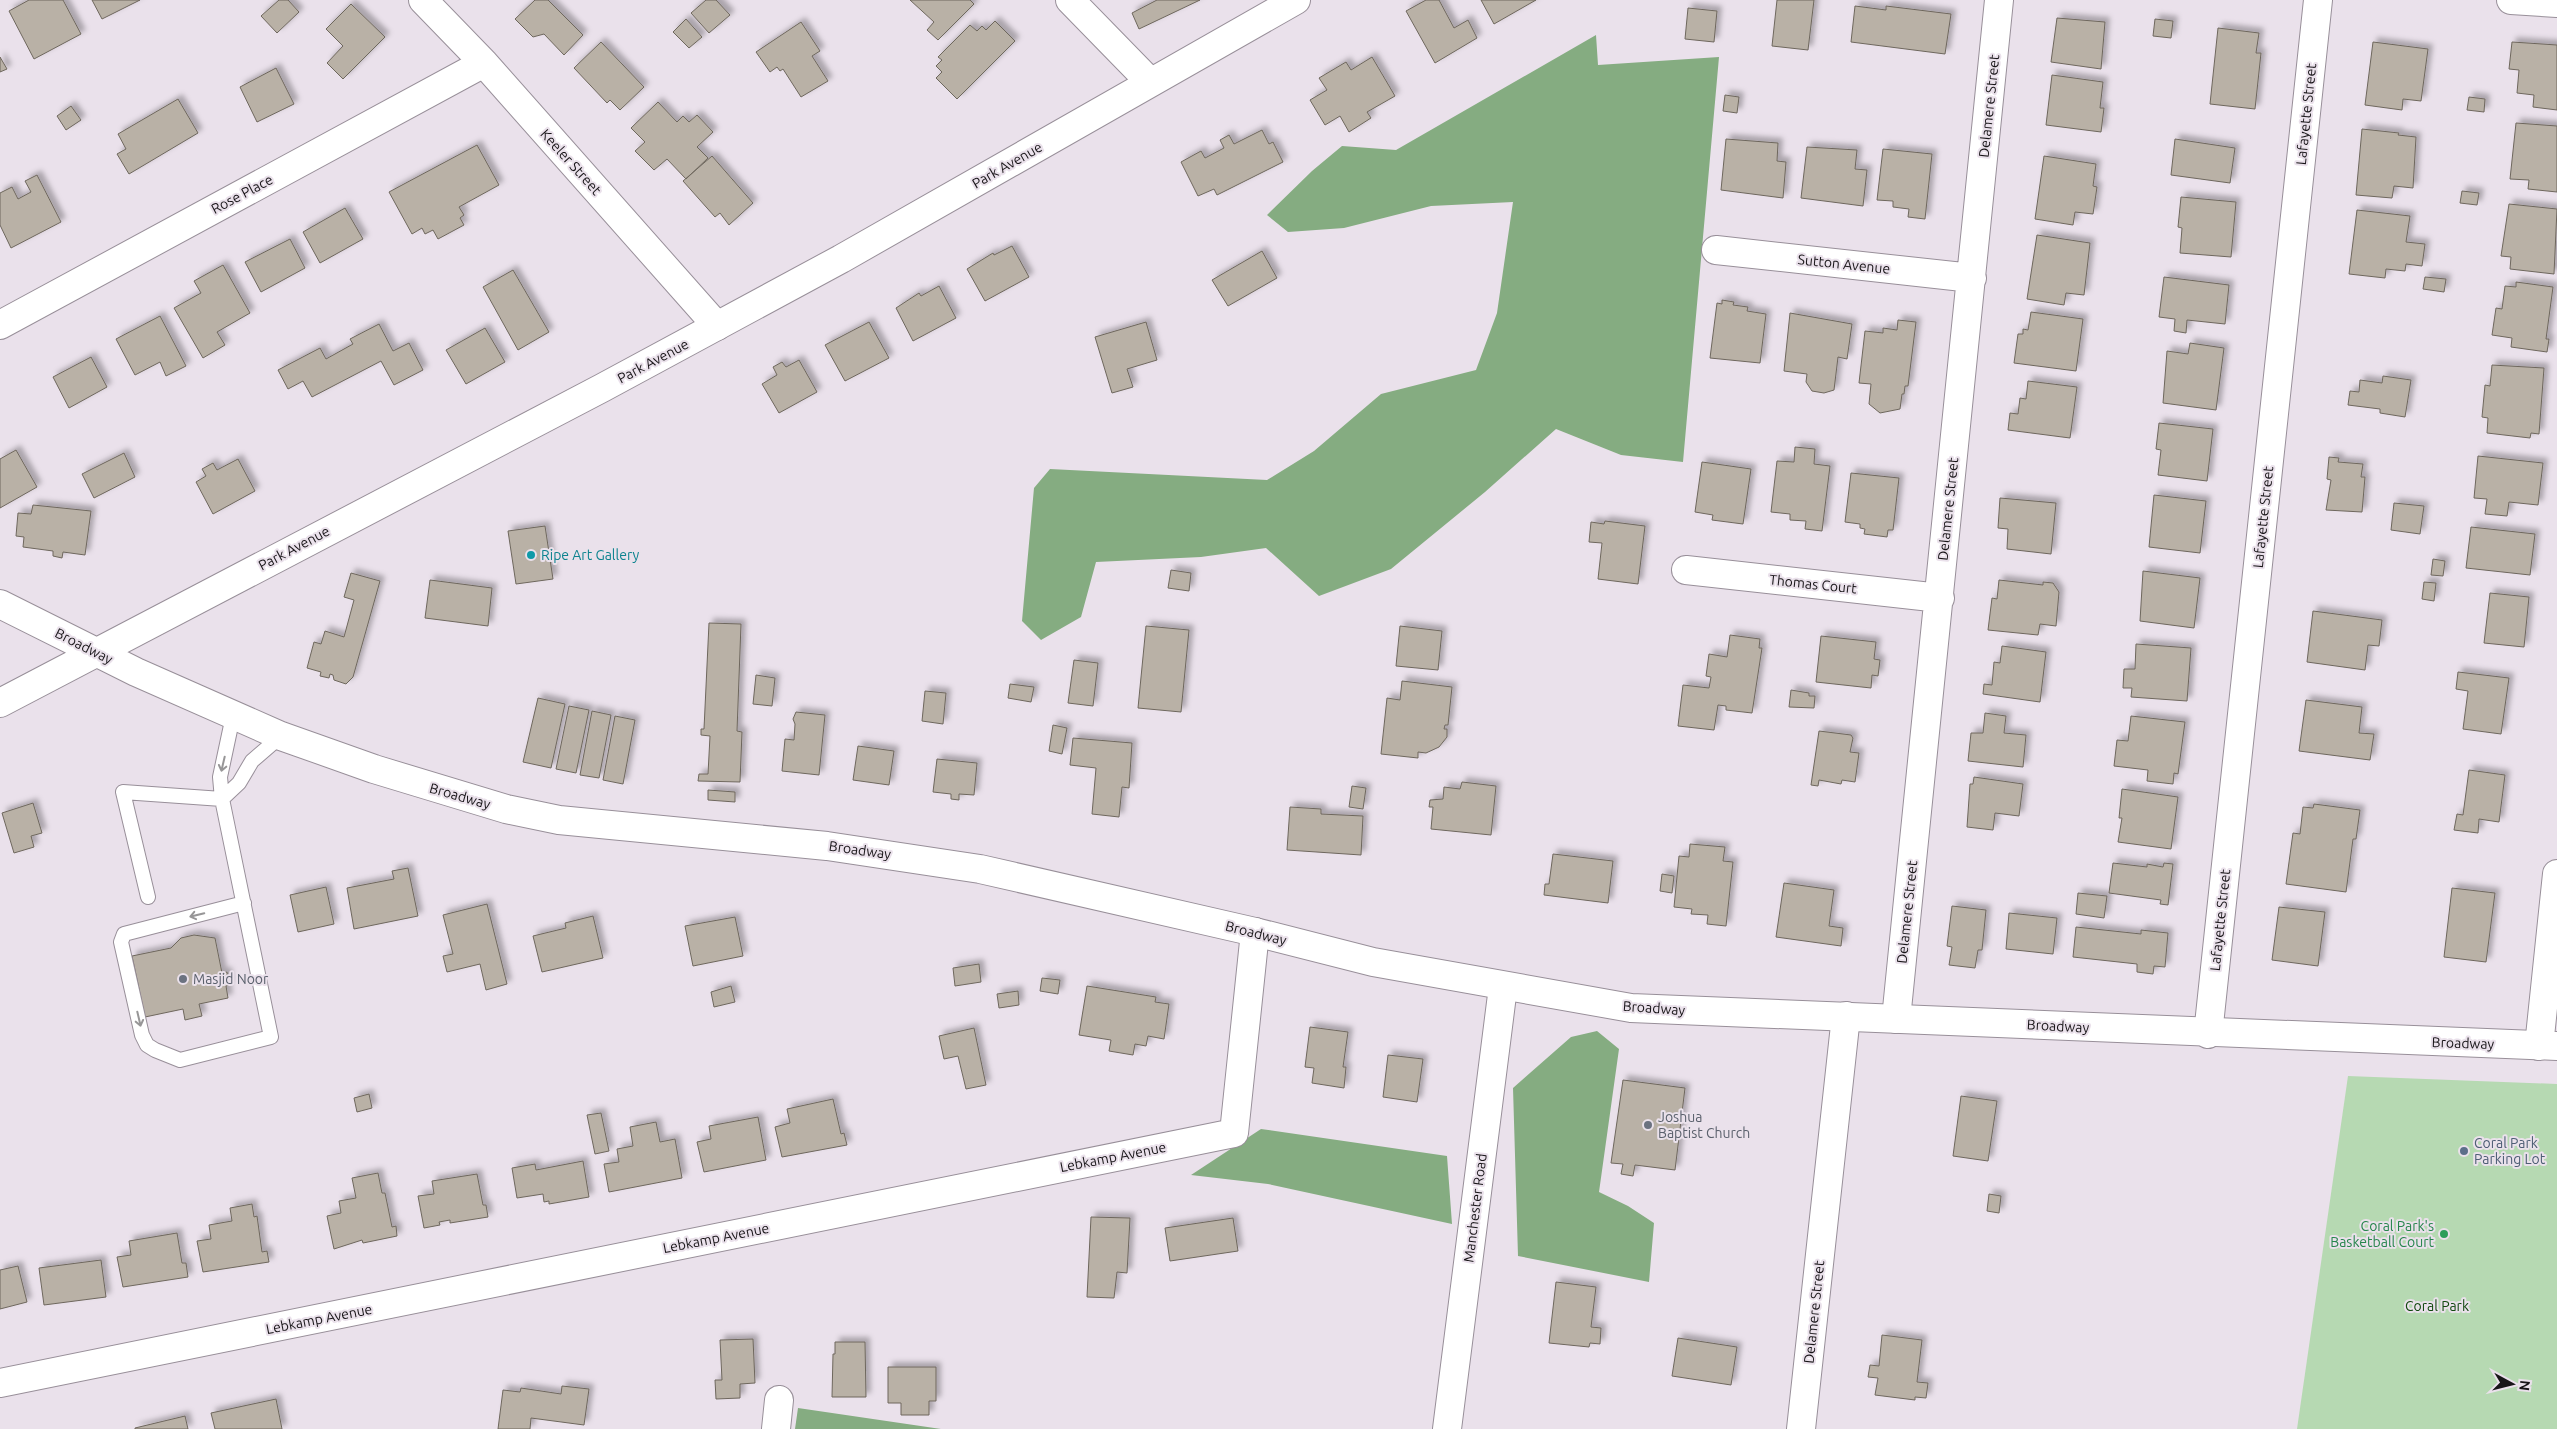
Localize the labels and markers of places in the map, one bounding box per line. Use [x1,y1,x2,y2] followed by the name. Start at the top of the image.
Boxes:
[541,547,640,563] place label: Ripe Art Gallery
[525,549,537,561] marker: Ripe Art Gallery
[193,971,269,987] place label: Masjid Noor
[177,973,189,985] marker: Masjid Noor
[1658,1109,1750,1141] place label: Joshua Baptist Church
[1642,1119,1654,1131] marker: Joshua Baptist Church
[2474,1135,2546,1167] place label: Coral Park Parking Lot
[2458,1145,2470,1157] marker: Coral Park Parking Lot
[2330,1218,2434,1250] place label: Coral Park's Basketball Court
[2438,1228,2450,1240] marker: Coral Park's Basketball Court

